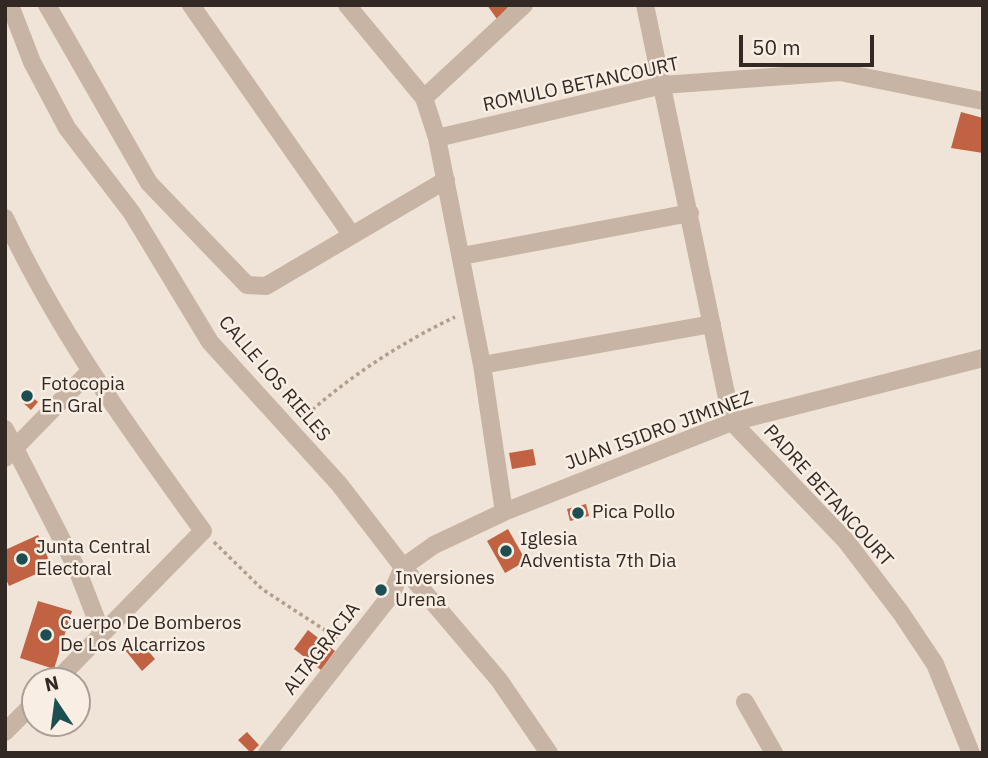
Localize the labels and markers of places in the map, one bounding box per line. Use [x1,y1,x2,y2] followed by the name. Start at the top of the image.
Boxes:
[41,374,125,418] place label: Fotocopia En Gral
[19,388,35,404] marker: Fotocopia En Gral
[592,502,675,524] place label: Pica Pollo
[570,505,586,521] marker: Pica Pollo
[520,529,676,573] place label: Iglesia Adventista 7th Dia
[36,537,150,581] place label: Junta Central Electoral
[498,543,514,559] marker: Iglesia Adventista 7th Dia
[14,551,30,567] marker: Junta Central Electoral
[395,568,495,612] place label: Inversiones Urena
[373,582,389,598] marker: Inversiones Urena
[60,613,242,657] place label: Cuerpo De Bomberos De Los Alcarrizos
[38,627,54,643] marker: Cuerpo De Bomberos De Los Alcarrizos

